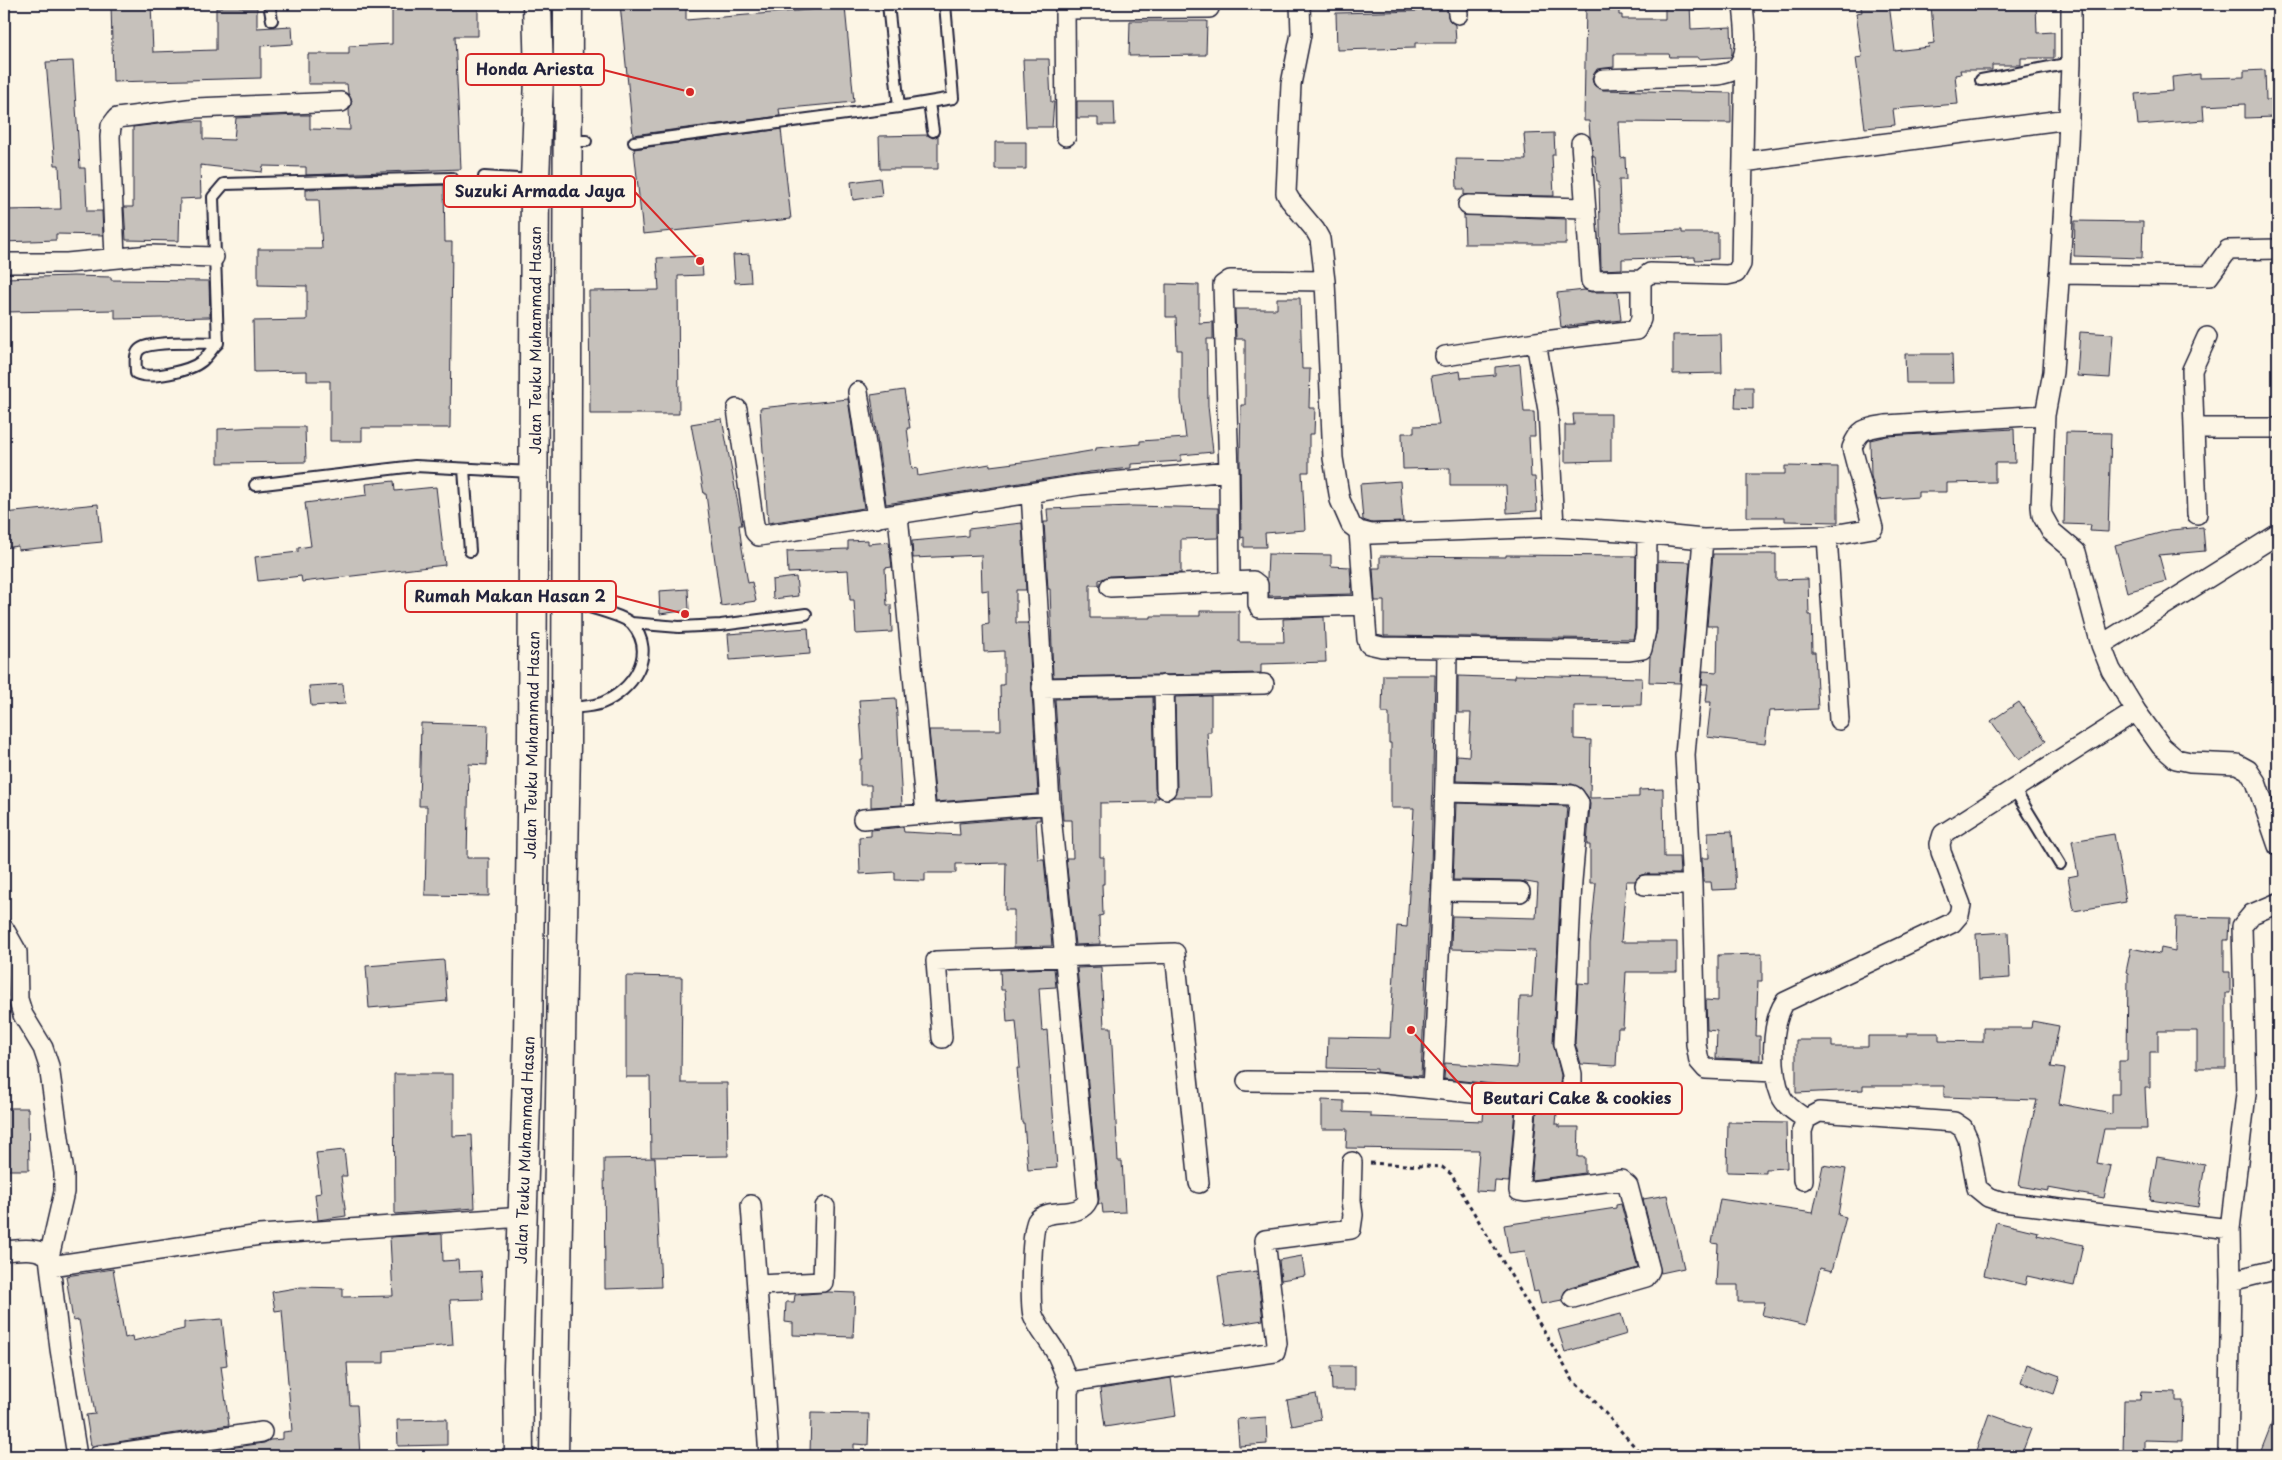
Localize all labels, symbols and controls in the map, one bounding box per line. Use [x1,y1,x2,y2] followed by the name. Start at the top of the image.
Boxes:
[466,54,604,85] callout: Honda Ariesta
[476,56,594,80] text: Honda Ariesta
[444,176,635,207] callout: Suzuki Armada Jaya
[455,178,625,202] text: Suzuki Armada Jaya
[523,226,546,454] street label: Jalan Teuku Muhammad Hasan
[405,581,616,612] callout: Rumah Makan Hasan 2
[414,583,606,607] text: Rumah Makan Hasan 2
[518,631,544,859] street label: Jalan Teuku Muhammad Hasan
[509,1036,539,1264] street label: Jalan Teuku Muhammad Hasan
[1472,1083,1682,1114] callout: Beutari Cake & cookies
[1483,1085,1672,1109] text: Beutari Cake & cookies

